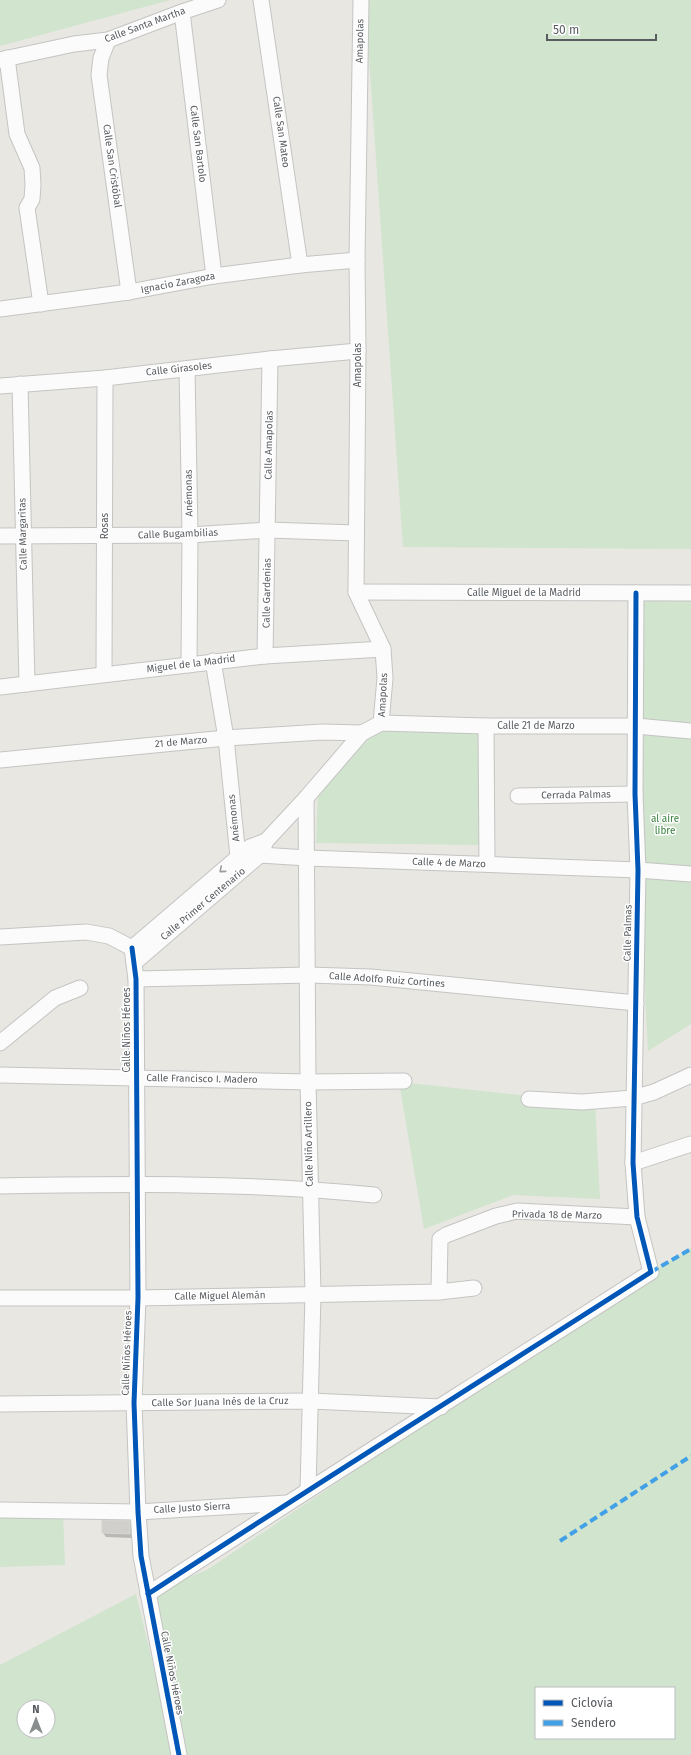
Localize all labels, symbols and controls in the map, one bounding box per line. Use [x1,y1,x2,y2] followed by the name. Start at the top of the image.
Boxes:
[103,5,187,45] street label: Calle Santa Martha
[547,16,656,42] scale bar
[354,18,366,63] street label: Amapolas
[553,23,579,37] text: 50 m
[270,95,292,169] street label: Calle San Mateo
[187,105,209,183] street label: Calle San Bartolo
[100,123,124,209] street label: Calle San Cristóbal
[140,270,216,296] street label: Ignacio Zaragoza
[352,342,364,387] street label: Amapolas
[145,360,213,378] street label: Calle Girasoles
[262,410,276,480] street label: Calle Amapolas
[183,469,195,517] street label: Anémonas
[16,497,30,570] street label: Calle Margaritas
[99,513,111,539] street label: Rosas
[138,527,219,541] street label: Calle Bugambilias
[260,557,274,628] street label: Calle Gardenias
[467,587,581,599] street label: Calle Miguel de la Madrid
[146,653,236,675] street label: Miguel de la Madrid
[376,672,390,717] street label: Amapolas
[497,720,575,732] street label: Calle 21 de Marzo
[154,734,208,750] street label: 21 de Marzo
[541,788,611,802] street label: Cerrada Palmas
[226,794,242,842] street label: Anémonas
[651,813,679,837] park label: al aire libre
[412,856,486,870] street label: Calle 4 de Marzo
[158,865,248,943] street label: Calle Primer Centenario
[220,865,227,872] one-way arrow
[622,904,635,962] street label: Calle Palmas
[329,970,446,990] street label: Calle Adolfo Ruiz Cortines
[121,987,133,1073] street label: Calle Niños Héroes
[146,1072,258,1086] street label: Calle Francisco I. Madero
[302,1101,316,1187] street label: Calle Niño Artillero
[512,1208,602,1222] street label: Privada 18 de Marzo
[174,1289,266,1303] street label: Calle Miguel Alemán
[120,1310,134,1396] street label: Calle Niños Héroes
[151,1395,289,1409] street label: Calle Sor Juana Inés de la Cruz
[153,1500,231,1516] street label: Calle Justo Sierra
[158,1630,186,1716] street label: Calle Niños Héroes
[535,1687,675,1739] legend
[571,1696,613,1710] text: Ciclovía
[16,1699,56,1739] north arrow
[32,1703,40,1716] text: N
[571,1716,616,1730] text: Sendero

